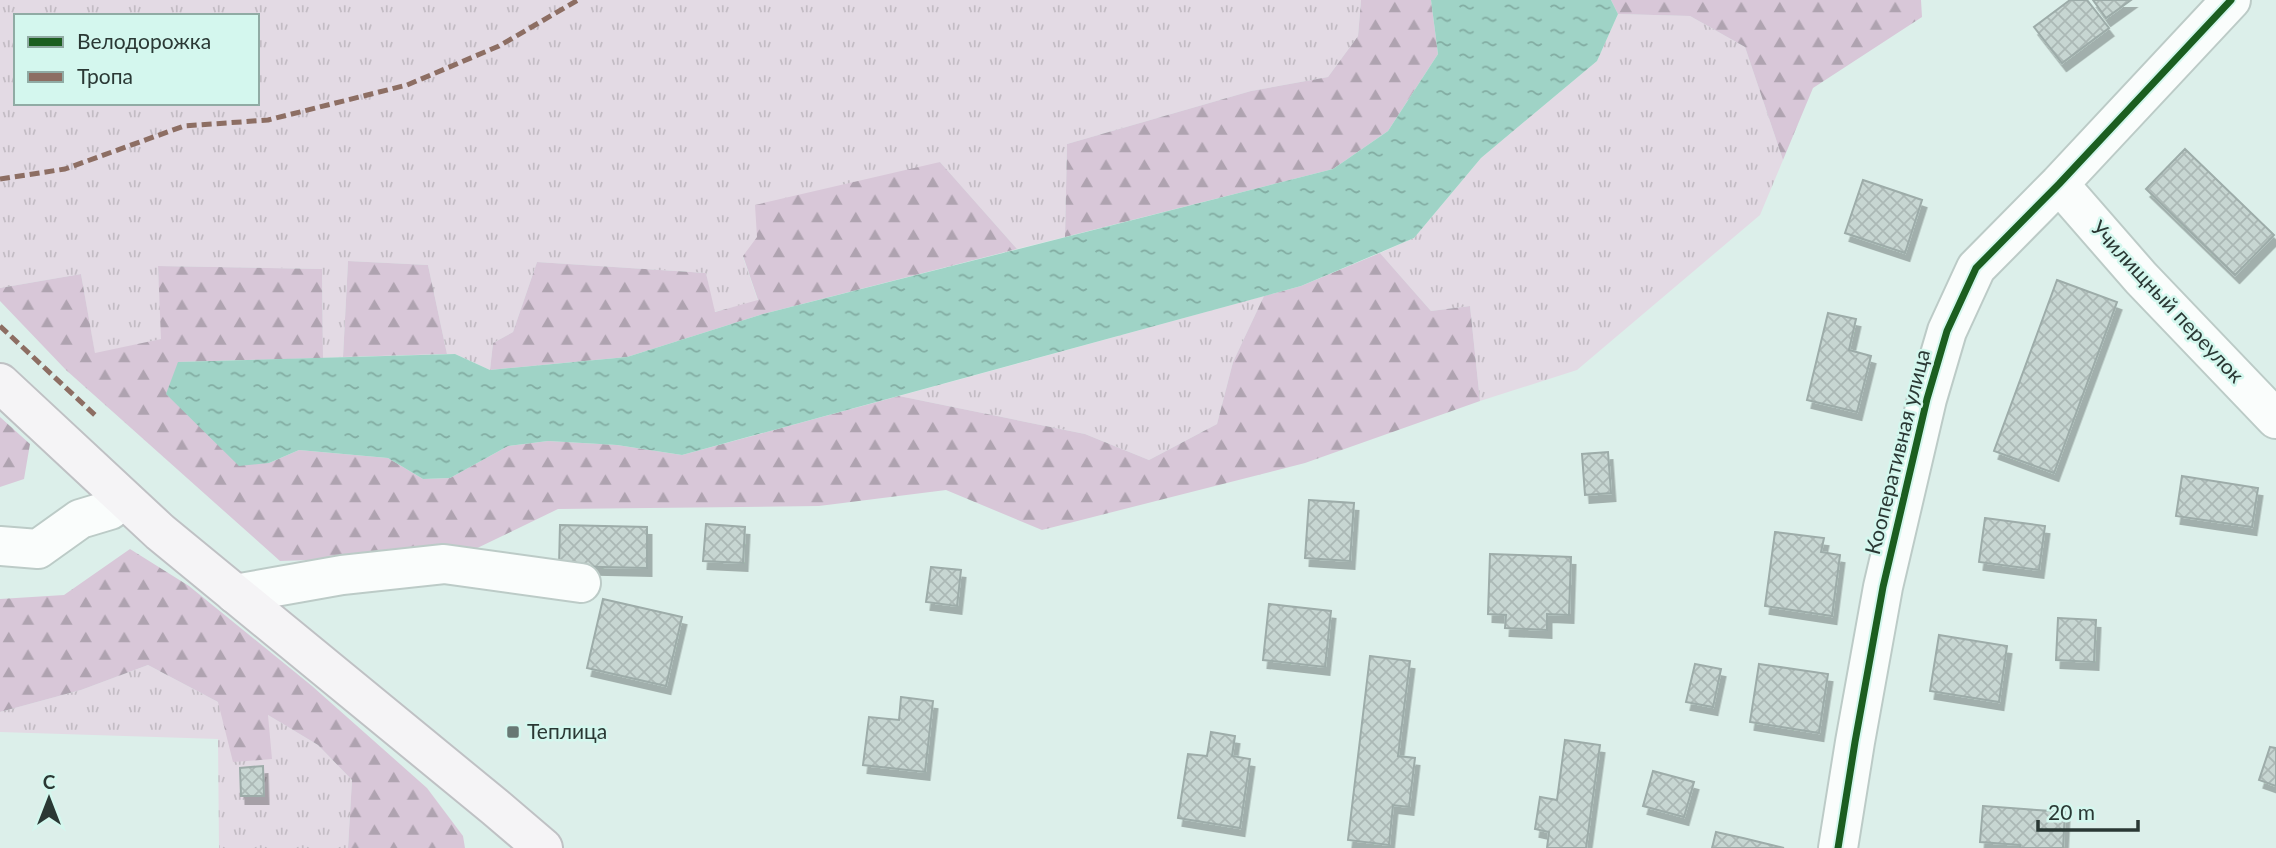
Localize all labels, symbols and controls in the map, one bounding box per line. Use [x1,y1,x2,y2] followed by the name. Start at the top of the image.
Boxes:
[14,14,259,105] legend
[77,28,211,53] text: Велодорожка
[77,63,133,88] text: Тропа
[2087,215,2250,387] street label: Училищный переулок
[1859,347,1934,557] street label: Кооперативная улица
[527,718,607,743] place label: Теплица
[505,724,521,740] marker: Теплица
[14,764,84,834] north arrow
[43,770,56,793] text: С
[2038,788,2138,832] scale bar
[2048,799,2095,824] text: 20 m

